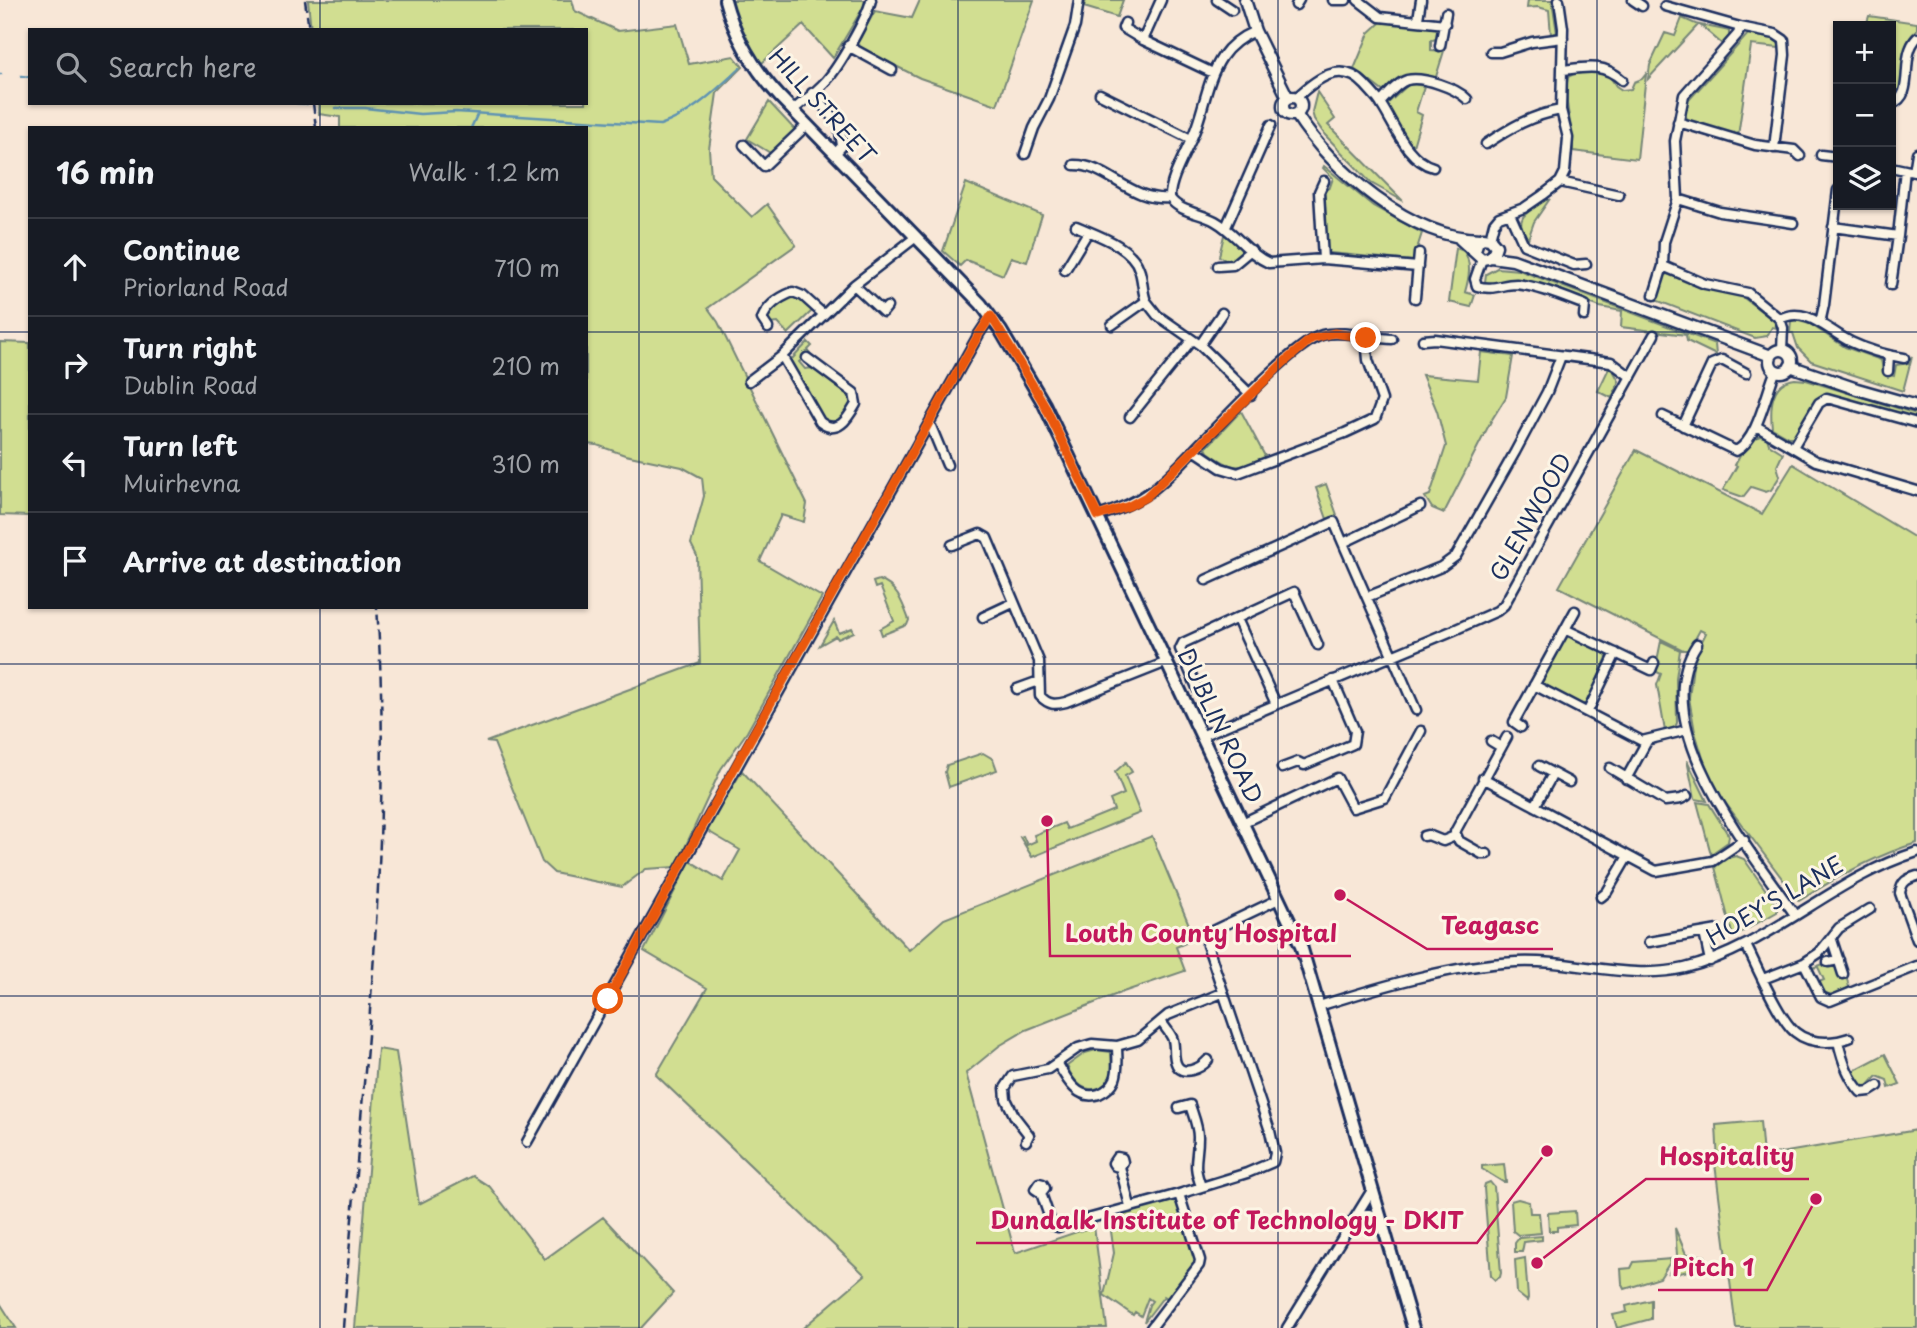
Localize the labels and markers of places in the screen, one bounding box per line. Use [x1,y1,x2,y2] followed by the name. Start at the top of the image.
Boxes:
[1427,904,1553,949] callout: Teagasc
[1050,911,1351,956] callout: Louth County Hospital
[1646,1134,1809,1179] callout: Hospitality
[976,1198,1477,1243] callout: Dundalk Institute of Technology - DKIT
[1658,1245,1767,1290] callout: Pitch 1

